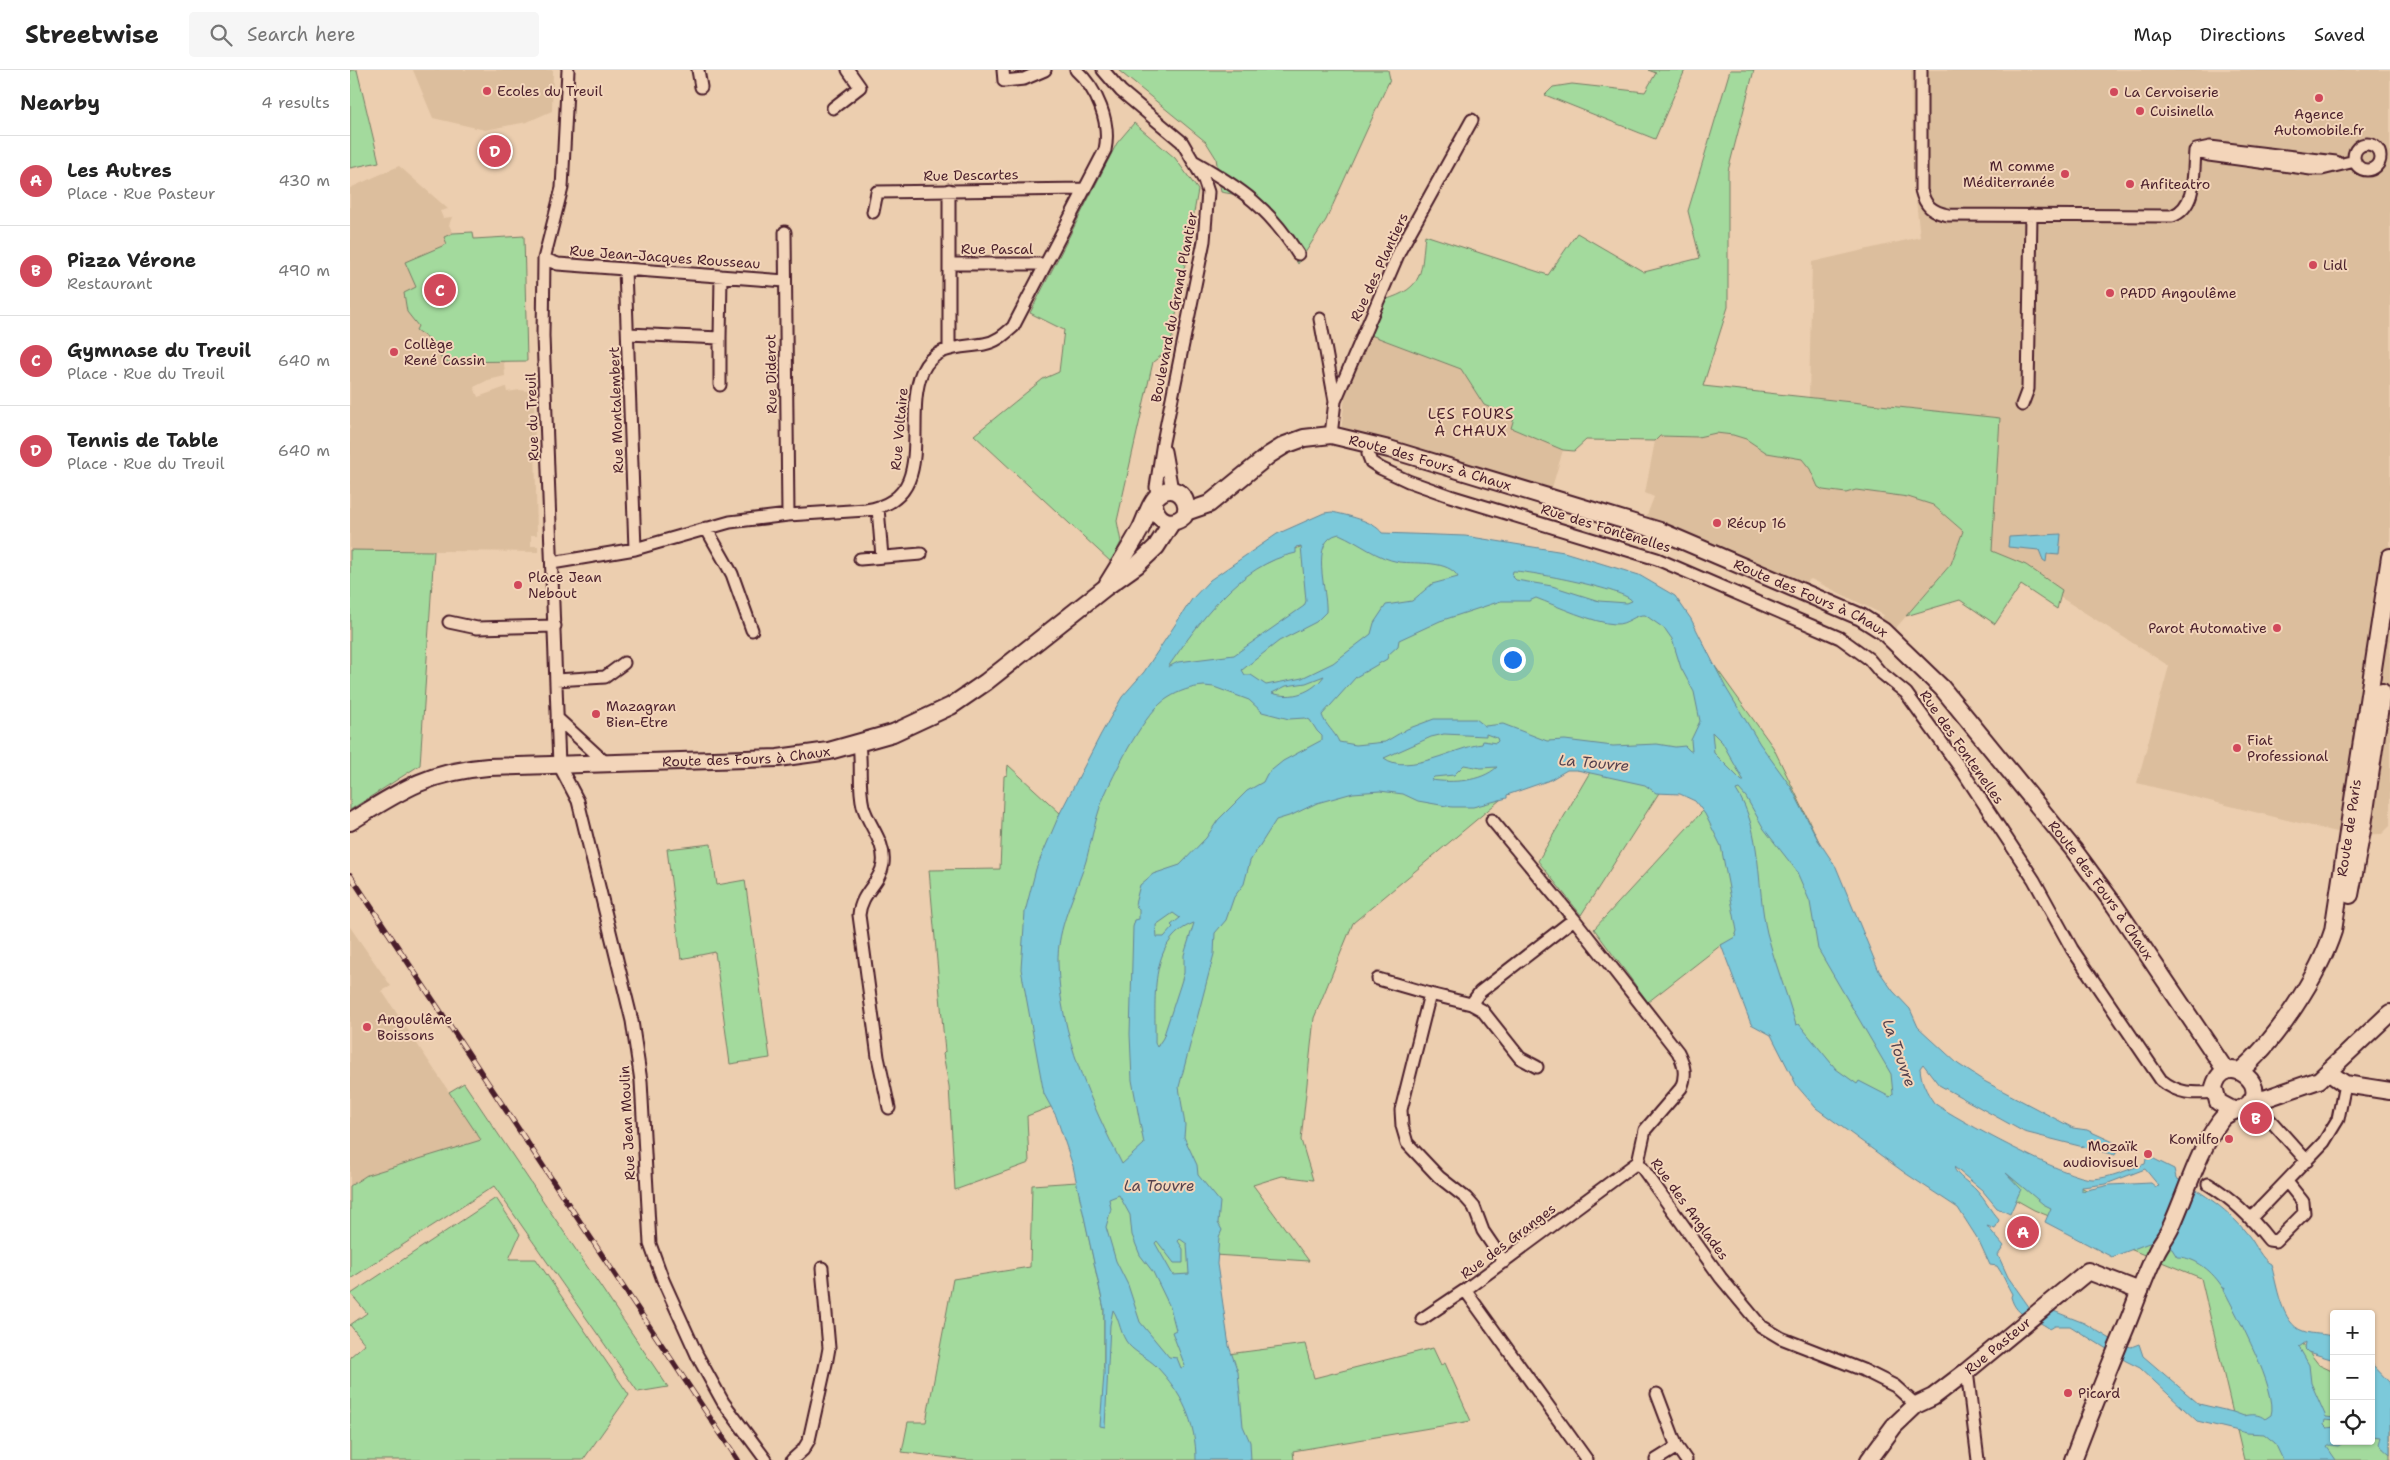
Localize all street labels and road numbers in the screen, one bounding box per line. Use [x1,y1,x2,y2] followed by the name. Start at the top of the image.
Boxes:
[923,165,1019,185] street label: Rue Descartes
[1147,210,1201,404] street label: Boulevard du Grand Plantier
[1346,210,1412,324] street label: Rue des Plantiers
[961,240,1034,258] street label: Rue Pascal
[569,241,761,273] street label: Rue Jean-Jacques Rousseau
[761,334,781,414] street label: Rue Diderot
[605,346,627,474] street label: Rue Montalembert
[521,372,543,462] street label: Rue du Treuil
[886,387,912,471] street label: Rue Voltaire
[1347,431,1514,495] street label: Route des Fours à Chaux
[1539,500,1673,556] street label: Rue des Fontenelles
[1731,555,1893,641] street label: Route des Fours à Chaux
[1916,686,2008,808] street label: Rue des Fontenelles
[662,742,831,771] street label: Route des Fours à Chaux
[2332,778,2365,878] street label: Route de Paris
[2044,817,2158,963] street label: Route des Fours à Chaux
[615,1065,639,1181] street label: Rue Jean Moulin
[1647,1155,1733,1263] street label: Rue des Anglades
[1457,1199,1559,1283] street label: Rue des Granges
[1961,1313,2035,1378] street label: Rue Pasteur

